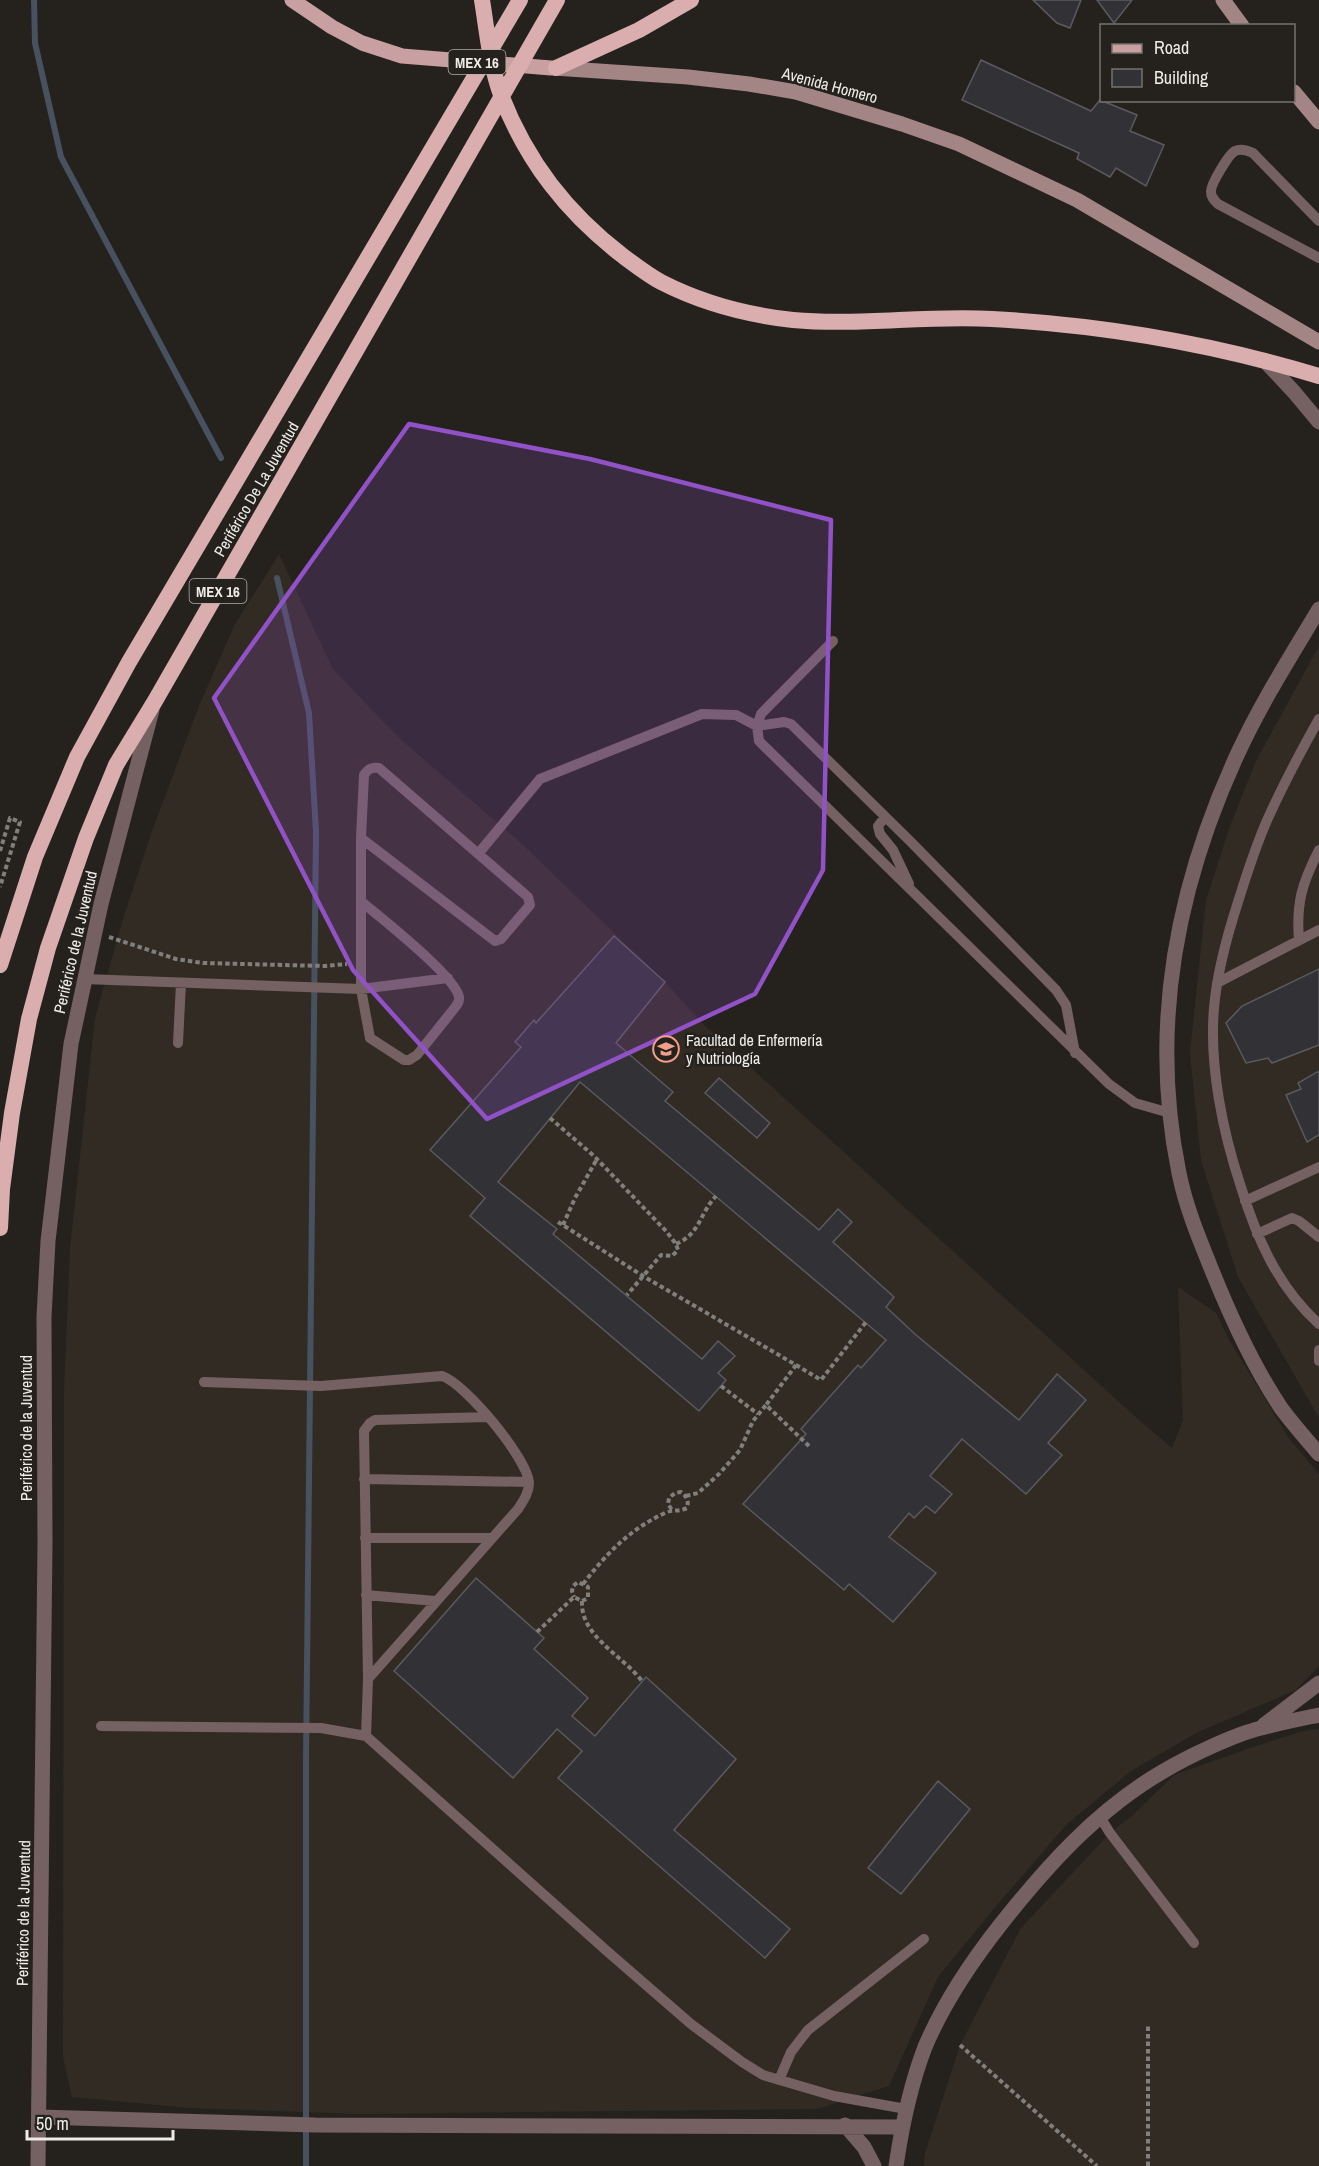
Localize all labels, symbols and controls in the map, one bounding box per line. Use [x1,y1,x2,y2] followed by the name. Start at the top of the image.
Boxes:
[1100,24,1295,102] legend
[1154,35,1189,60] text: Road
[448,50,506,74] road number: MEX 16
[779,61,880,108] street label: Avenida Homero
[1154,65,1209,90] text: Building
[208,417,304,561] street label: Periférico De La Juventud
[190,579,246,603] road number: MEX 16
[48,868,102,1016] street label: Periférico de la Juventud
[686,1029,823,1069] place label: Facultad de Enfermería y Nutriología
[651,1034,681,1064] school or university icon: Facultad de Enfermería y Nutriología
[15,1355,37,1501] street label: Periférico de la Juventud
[11,1840,35,1986] street label: Periférico de la Juventud
[27,2103,172,2141] scale bar
[36,2111,69,2136] text: 50 m

